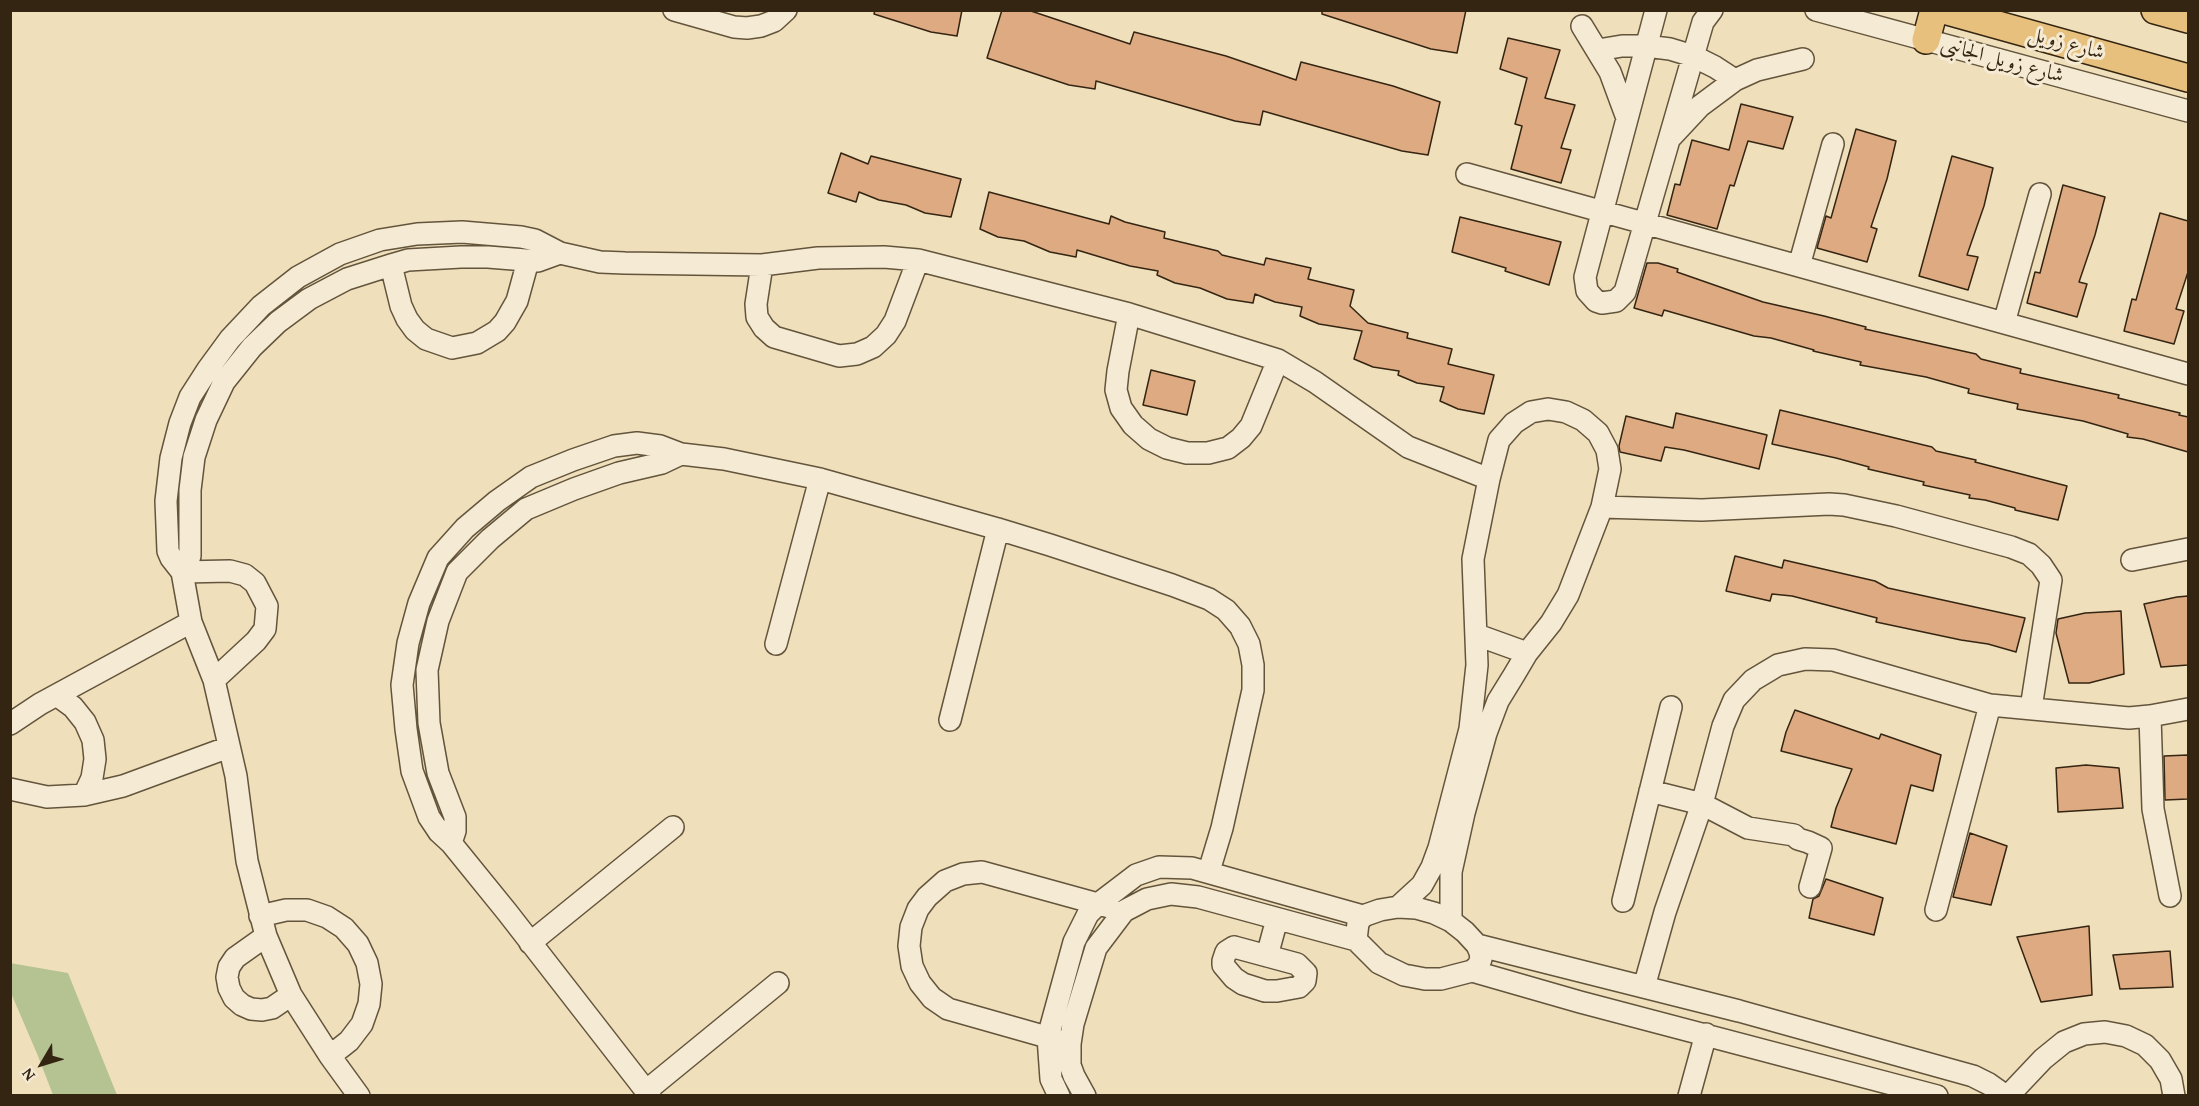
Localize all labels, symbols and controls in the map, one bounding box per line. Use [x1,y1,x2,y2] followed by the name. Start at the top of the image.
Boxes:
[2025,22,2107,66] street label: شارع زويل
[1938,32,2066,90] street label: شارع زويل الجانبى
[12,1034,72,1094] north arrow
[15,1063,41,1087] text: N

